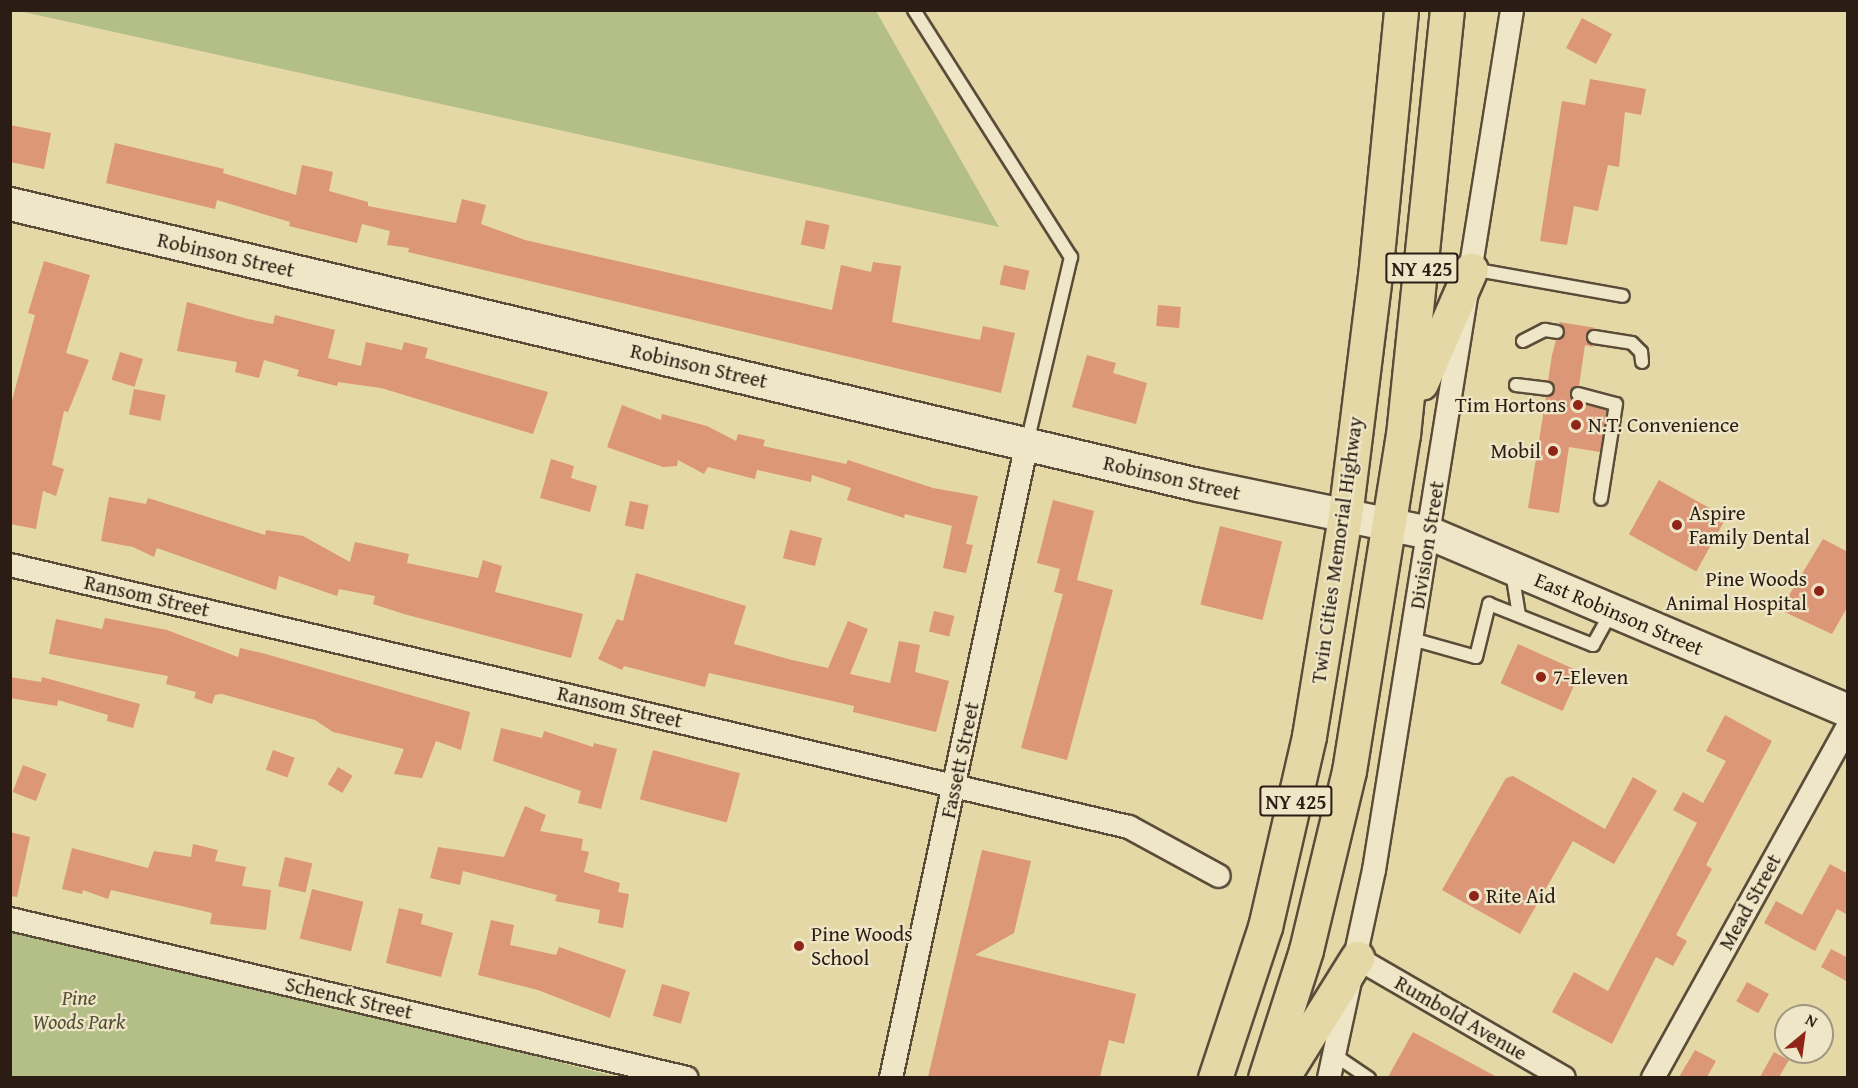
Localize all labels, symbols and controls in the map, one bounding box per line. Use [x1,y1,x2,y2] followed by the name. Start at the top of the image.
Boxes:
[155,227,297,283] street label: Robinson Street
[1384,251,1460,285] road number: NY 425
[628,338,770,394] street label: Robinson Street
[1455,392,1566,418] place label: Tim Hortons
[1571,398,1585,412] marker: Tim Hortons
[1588,412,1739,438] place label: N.T. Convenience
[1306,415,1368,685] street label: Twin Cities Memorial Highway
[1569,418,1583,432] marker: N.T. Convenience
[1490,438,1541,464] place label: Mobil
[1546,444,1560,458] marker: Mobil
[1101,450,1243,506] street label: Robinson Street
[1404,479,1450,611] street label: Division Street
[1689,500,1810,550] place label: Aspire Family Dental
[1670,518,1684,532] marker: Aspire Family Dental
[1666,566,1807,616] place label: Pine Woods Animal Hospital
[1531,567,1707,661] street label: East Robinson Street
[82,569,212,623] street label: Ransom Street
[1812,584,1826,598] marker: Pine Woods Animal Hospital
[1553,664,1628,690] place label: 7-Eleven
[1534,670,1548,684] marker: 7-Eleven
[555,680,685,734] street label: Ransom Street
[935,699,985,821] street label: Fassett Street
[1258,784,1334,818] road number: NY 425
[1713,850,1787,954] street label: Mead Street
[1486,883,1556,909] place label: Rite Aid
[1467,889,1481,903] marker: Rite Aid
[811,921,912,971] place label: Pine Woods School
[792,939,806,953] marker: Pine Woods School
[1390,970,1532,1066] street label: Rumbold Avenue
[283,971,415,1025] street label: Schenck Street
[33,985,125,1035] park label: Pine Woods Park
[1774,1004,1834,1064] north arrow
[1801,1007,1822,1033] text: N

